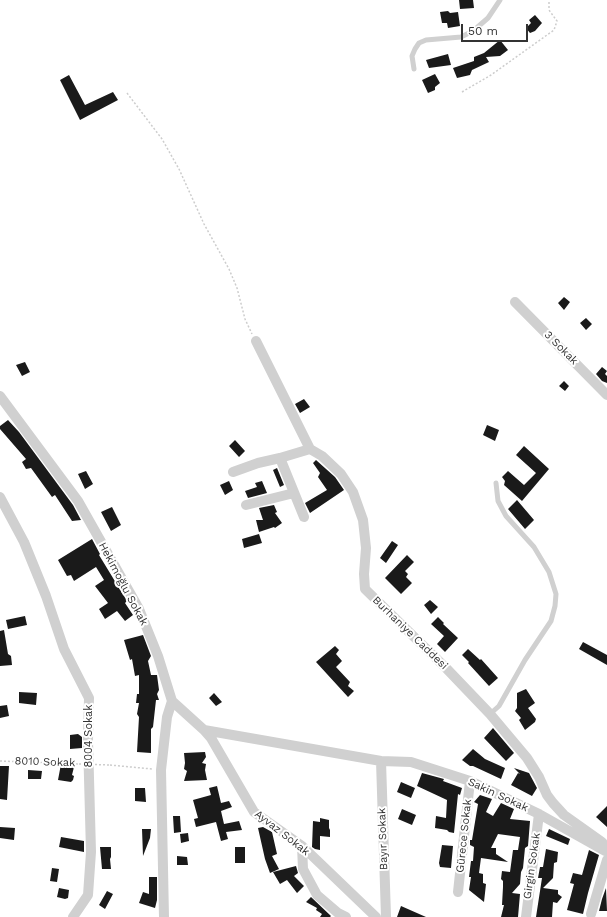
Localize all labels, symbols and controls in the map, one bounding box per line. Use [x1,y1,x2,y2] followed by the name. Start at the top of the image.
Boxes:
[463,16,530,42] scale bar
[468,24,498,38] text: 50 m
[541,328,581,368] street label: 3 Sokak
[95,540,151,628] street label: Hekimoğlu Sokak
[370,594,450,672] street label: Burhaniye Caddesi
[82,704,96,768] street label: 8004 Sokak
[14,754,76,770] street label: 8010 Sokak
[466,775,530,815] street label: Sakin Sokak
[454,799,474,873] street label: Gürece Sokak
[252,807,312,859] street label: Ayvaz Sokak
[375,808,391,870] street label: Bayır Sokak
[521,832,543,900] street label: Girgin Sokak

